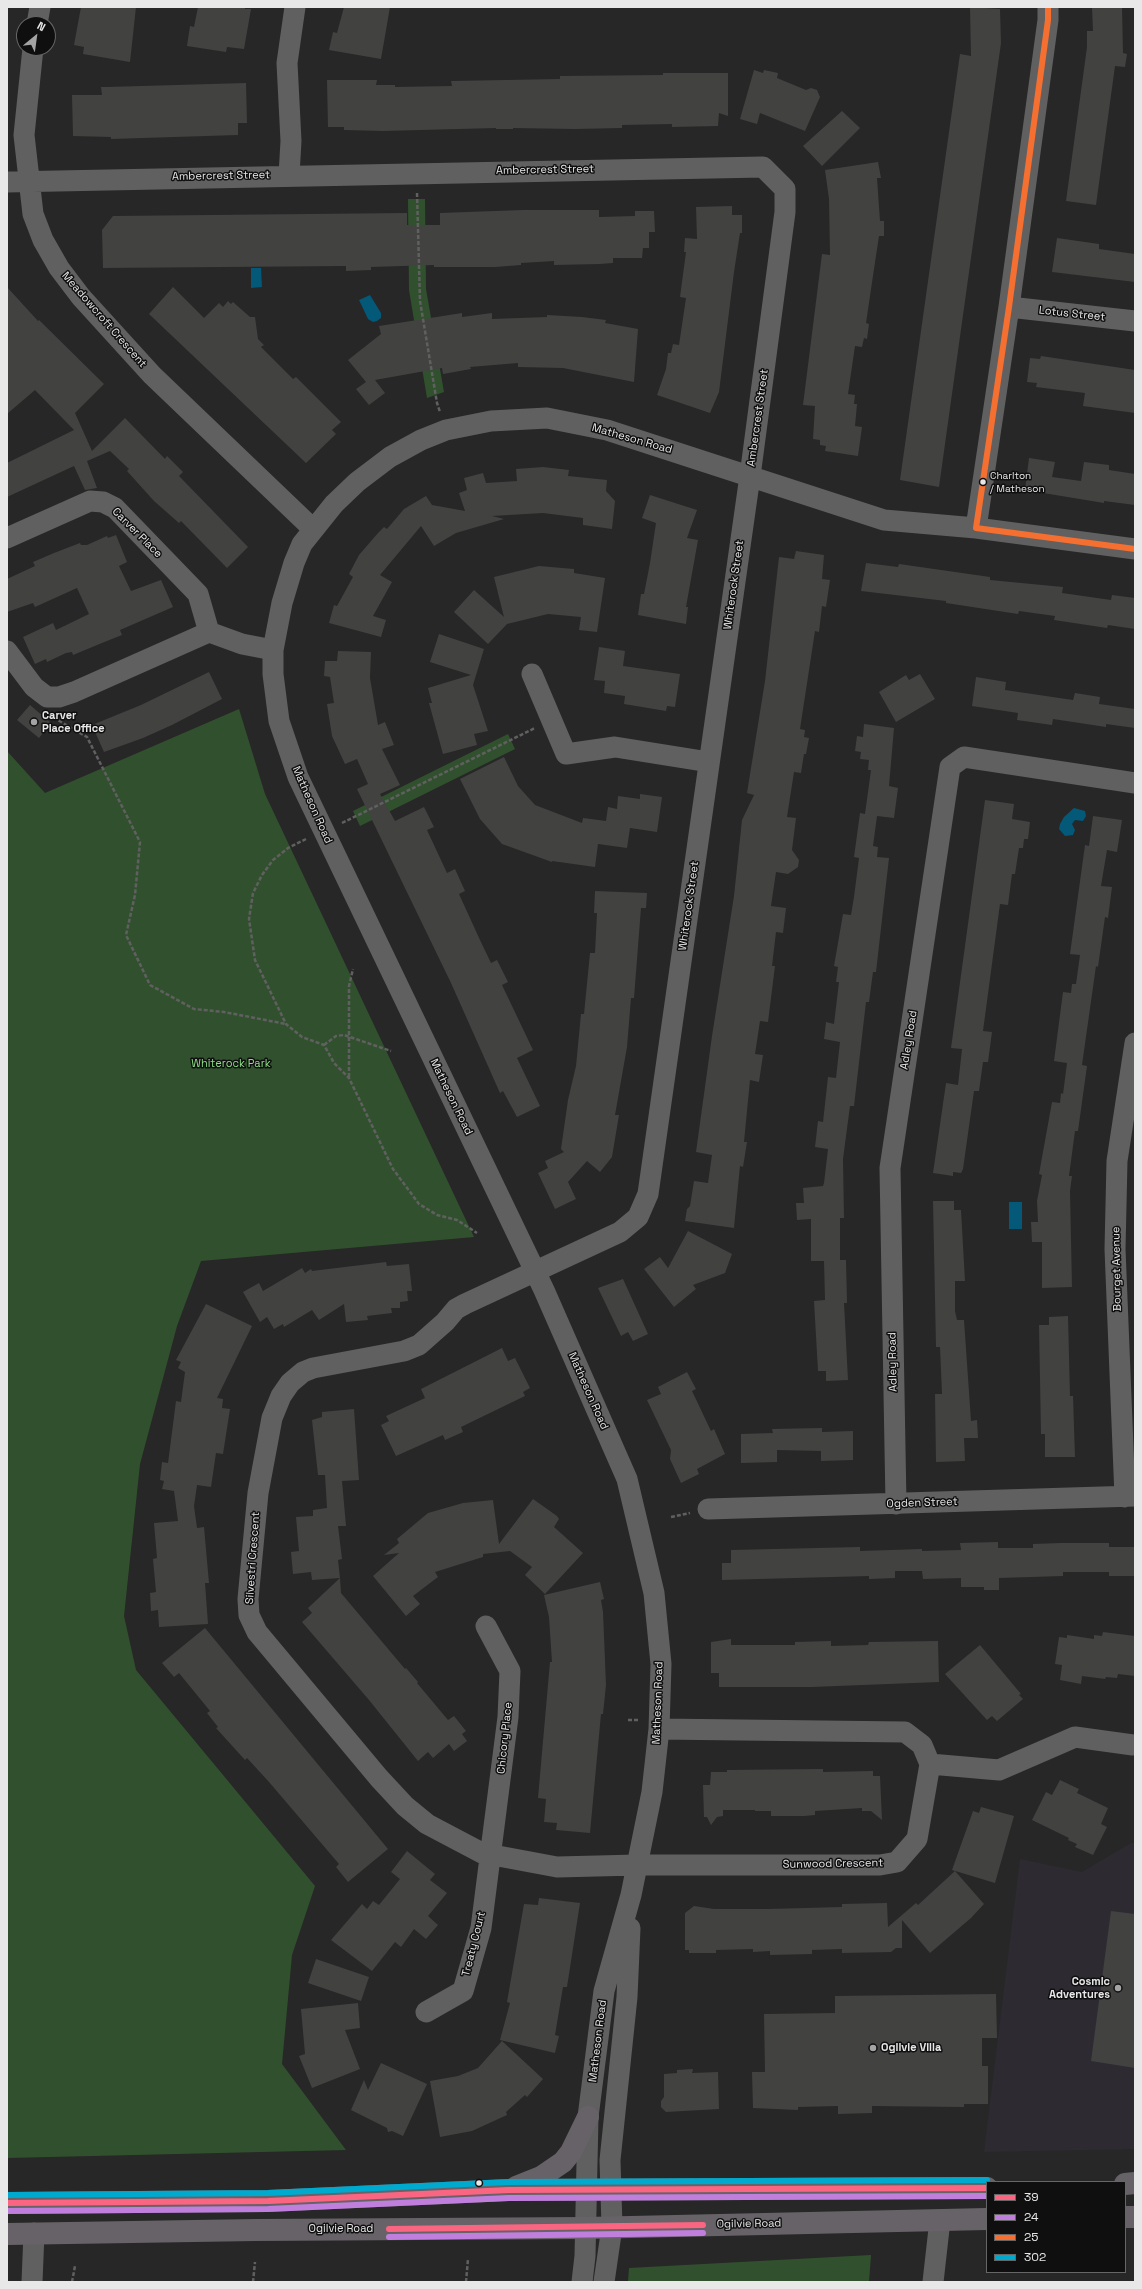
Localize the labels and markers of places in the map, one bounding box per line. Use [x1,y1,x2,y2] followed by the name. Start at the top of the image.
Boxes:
[990,470,1045,494] place label: Charlton / Matheson
[978,477,988,487] marker: Charlton / Matheson
[42,709,105,735] place label: Carver Place Office
[29,717,39,727] marker: Carver Place Office
[1049,1975,1110,2001] place label: Cosmic Adventures
[1113,1983,1123,1993] marker: Cosmic Adventures
[881,2041,941,2055] place label: Ogilvie Villa
[868,2043,878,2053] marker: Ogilvie Villa
[474,2178,484,2188] unlabelled marker

